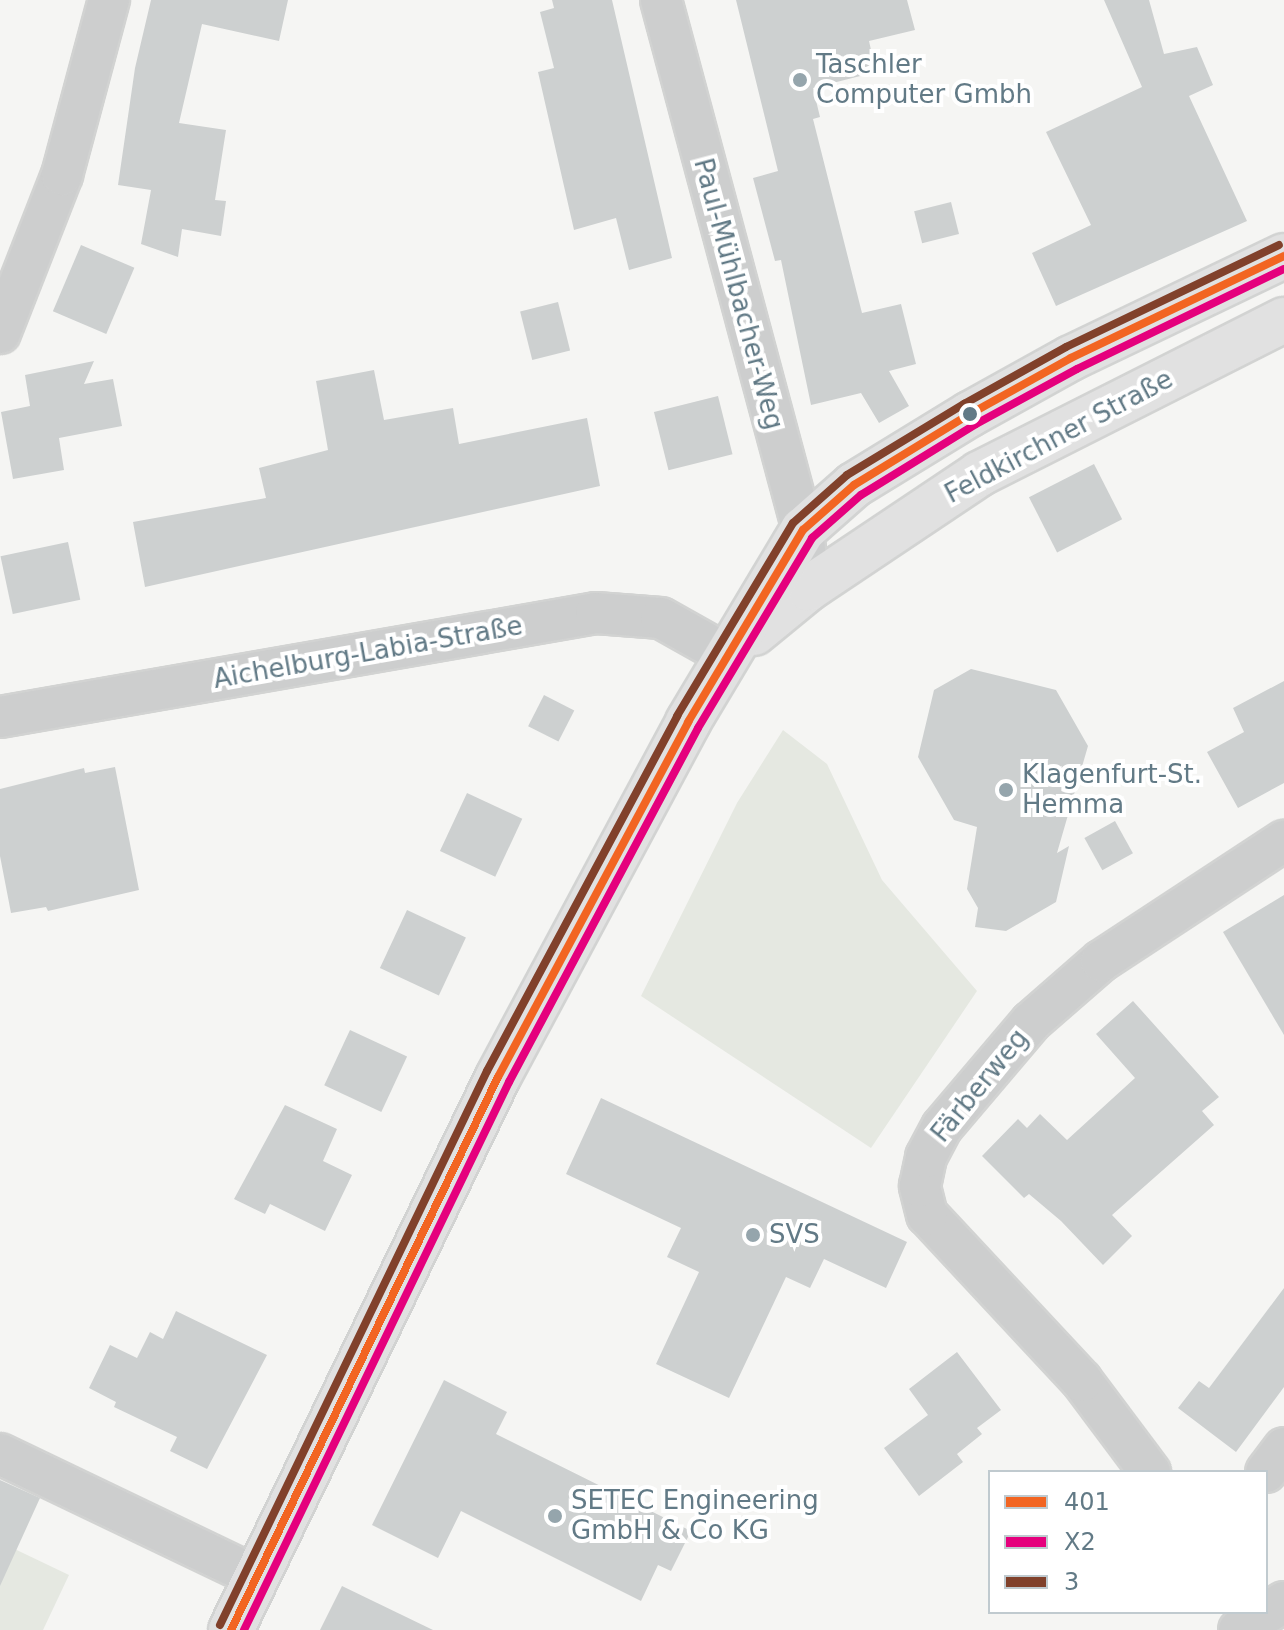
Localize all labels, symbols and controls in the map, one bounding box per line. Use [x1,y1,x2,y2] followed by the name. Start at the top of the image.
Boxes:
[816,49,1032,110] place label: Taschler Computer Gmbh
[791,71,809,89] marker: Taschler Computer Gmbh
[687,155,789,433] street label: Paul-Mühlbacher-Weg
[940,364,1178,510] street label: Feldkirchner Straße
[962,406,978,422] unlabelled marker
[211,610,525,696] street label: Aichelburg-Labia-Straße
[1022,759,1202,820] place label: Klagenfurt-St. Hemma
[997,781,1015,799] marker: Klagenfurt-St. Hemma
[925,1023,1035,1149] street label: Färberweg
[769,1219,820,1251] place label: SVS
[744,1226,762,1244] marker: SVS
[988,1470,1268,1614] legend
[571,1485,819,1546] place label: SETEC Engineering GmbH & Co KG
[1064,1488,1110,1516] text: 401
[546,1507,564,1525] marker: SETEC Engineering GmbH & Co KG
[1064,1528,1096,1556] text: X2
[1064,1568,1079,1596] text: 3

